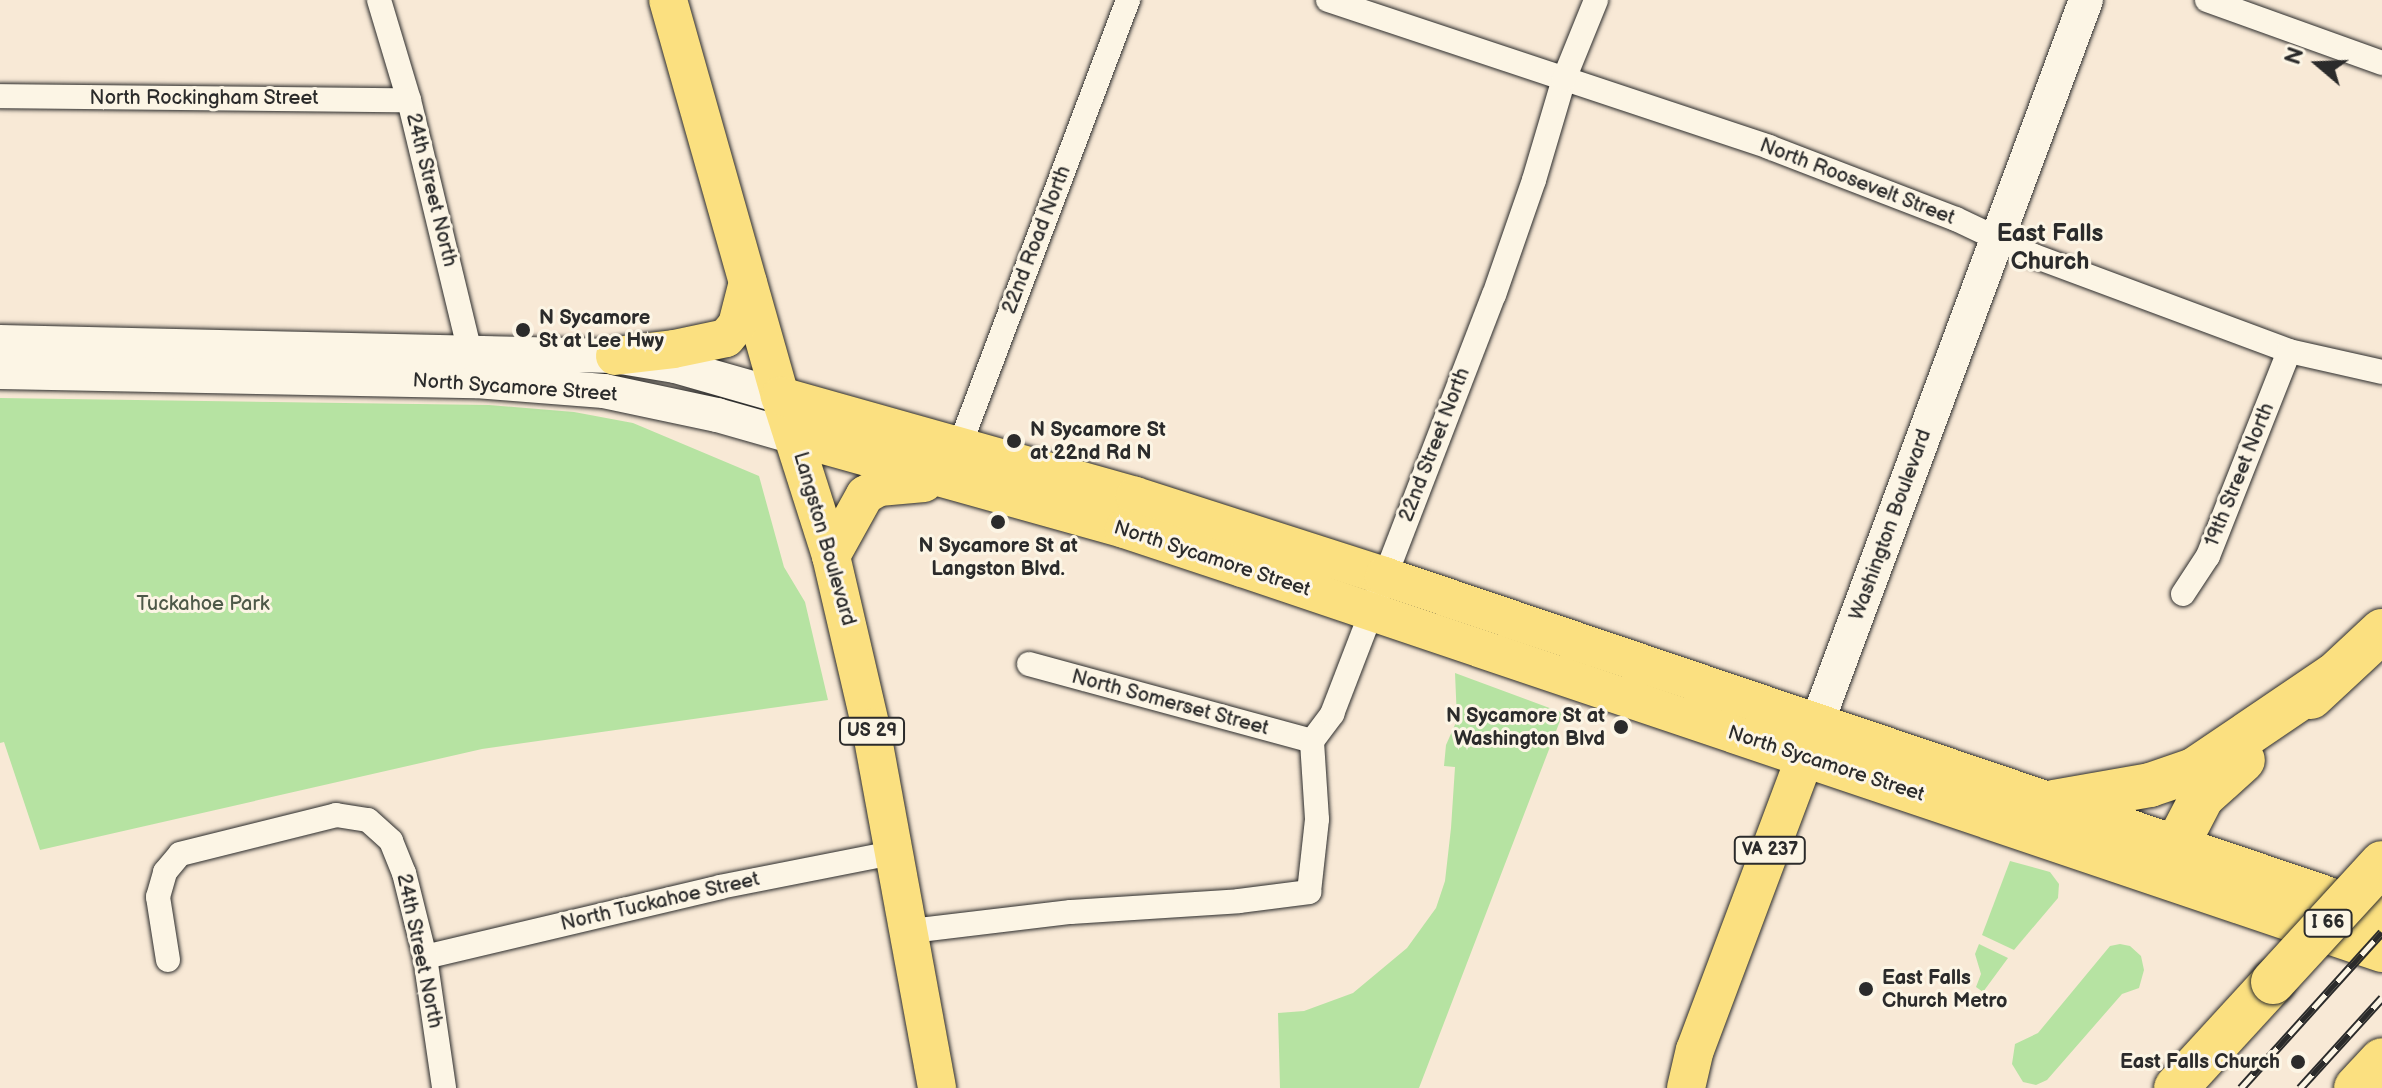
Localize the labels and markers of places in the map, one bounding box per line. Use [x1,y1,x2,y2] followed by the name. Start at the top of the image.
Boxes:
[539,306,664,353] place label: N Sycamore St at Lee Hwy
[514,321,532,339] marker: N Sycamore St at Lee Hwy
[1030,418,1166,465] place label: N Sycamore St at 22nd Rd N
[1005,432,1023,450] marker: N Sycamore St at 22nd Rd N
[989,513,1007,531] marker: N Sycamore St at Langston Blvd.
[918,534,1078,581] place label: N Sycamore St at Langston Blvd.
[1446,704,1605,751] place label: N Sycamore St at Washington Blvd
[1612,718,1630,736] marker: N Sycamore St at Washington Blvd
[1882,966,2007,1013] place label: East Falls Church Metro
[1857,980,1875,998] marker: East Falls Church Metro
[2120,1050,2280,1074] place label: East Falls Church
[2287,1051,2309,1073] marker: East Falls Church

